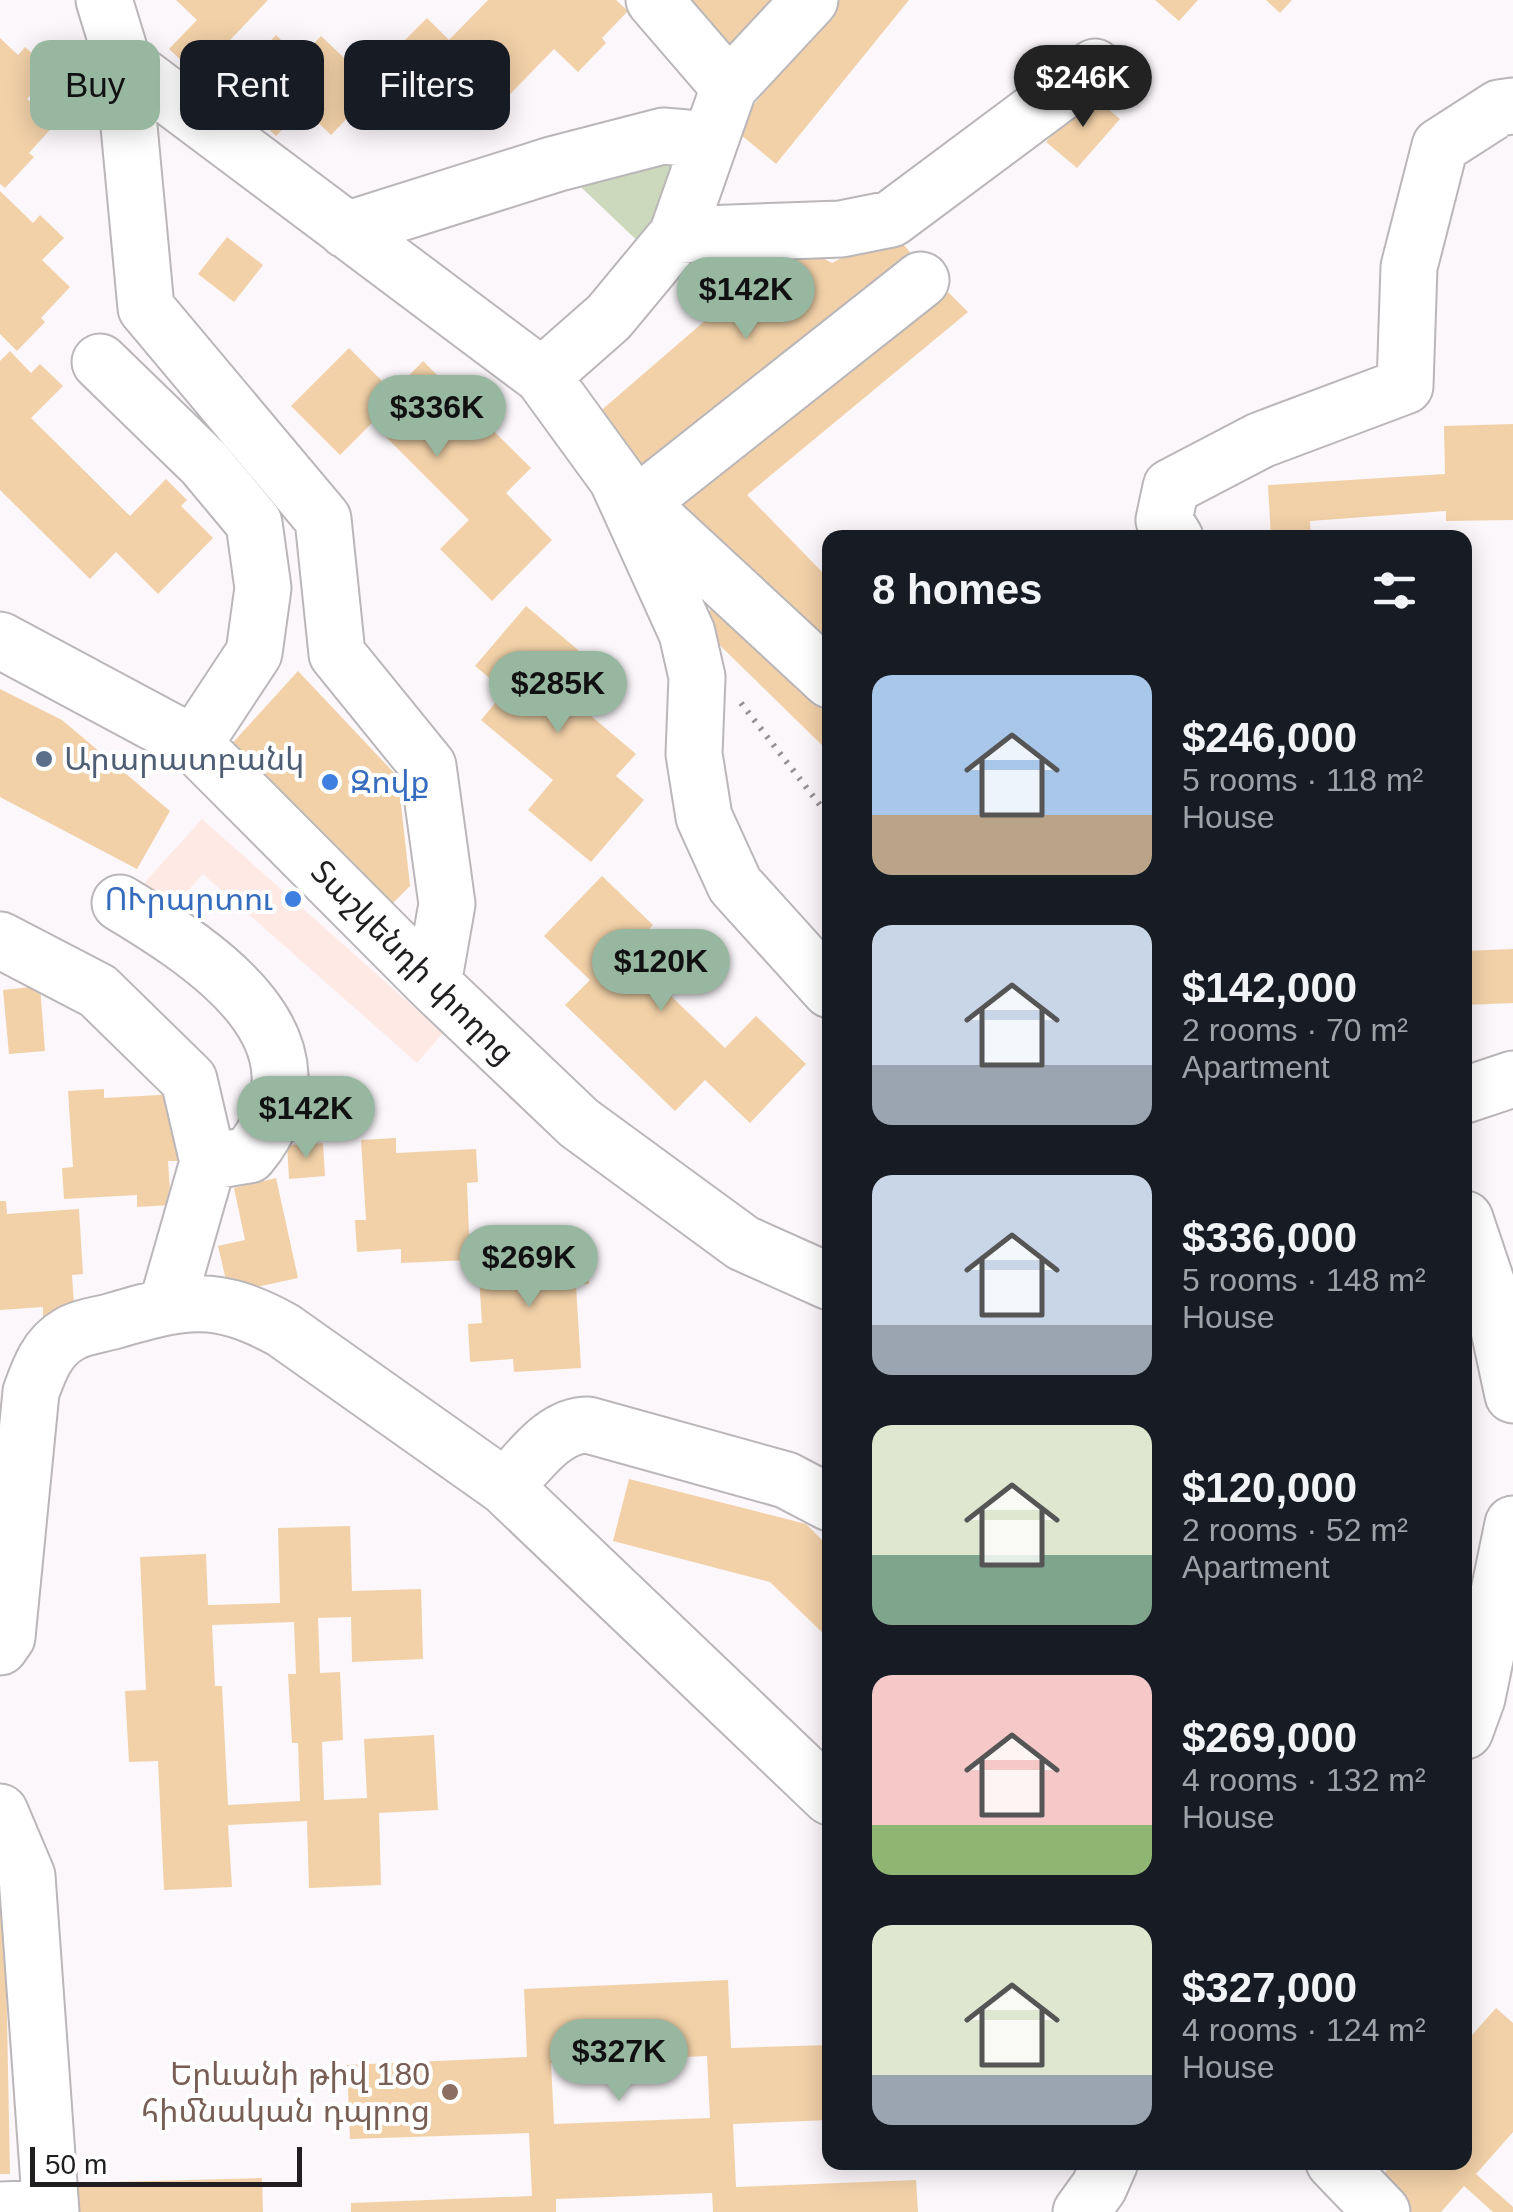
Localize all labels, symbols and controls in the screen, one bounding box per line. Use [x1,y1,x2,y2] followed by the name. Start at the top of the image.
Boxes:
[30,40,160,130] chip: Buy
[180,40,324,130] chip: Rent
[344,40,510,130] chip: Filters
[1013,45,1153,130] pin: $246K
[1036,59,1130,95] text: $246K
[676,257,816,342] pin: $142K
[699,271,793,307] text: $142K
[367,375,507,460] pin: $336K
[390,389,484,425] text: $336K
[1367,563,1422,618] icon: filters
[872,566,1042,613] text: 8 homes
[488,651,628,736] pin: $285K
[511,665,605,701] text: $285K
[1182,714,1357,761] text: $246,000
[952,715,1072,835] icon: home
[64,741,304,778] place label: Արարատբանկ
[33,748,55,770] marker: Արարատբանկ
[1182,762,1423,798] text: 5 rooms · 118 m²
[350,764,430,801] place label: Զովք
[319,771,341,793] marker: Զովք
[1182,799,1275,835] text: House
[303,853,522,1072] street label: Տաշկենդի փողոց
[104,881,273,918] place label: ՈՒրարտու
[282,888,304,910] marker: ՈՒրարտու
[591,929,731,1014] pin: $120K
[614,943,708,979] text: $120K
[1182,964,1357,1011] text: $142,000
[952,965,1072,1085] icon: home
[1182,1012,1408,1048] text: 2 rooms · 70 m²
[1182,1049,1330,1085] text: Apartment
[236,1076,376,1161] pin: $142K
[259,1090,353,1126] text: $142K
[1182,1214,1357,1261] text: $336,000
[952,1215,1072,1335] icon: home
[459,1225,599,1310] pin: $269K
[482,1239,576,1275] text: $269K
[1182,1262,1426,1298] text: 5 rooms · 148 m²
[1182,1299,1275,1335] text: House
[1182,1464,1357,1511] text: $120,000
[952,1465,1072,1585] icon: home
[1182,1512,1408,1548] text: 2 rooms · 52 m²
[1182,1549,1330,1585] text: Apartment
[1182,1714,1357,1761] text: $269,000
[952,1715,1072,1835] icon: home
[1182,1762,1426,1798] text: 4 rooms · 132 m²
[1182,1799,1275,1835] text: House
[1182,1964,1357,2011] text: $327,000
[952,1965,1072,2085] icon: home
[1182,2012,1426,2048] text: 4 rooms · 124 m²
[549,2019,689,2104] pin: $327K
[572,2033,666,2069] text: $327K
[1182,2049,1275,2085] text: House
[141,2056,430,2130] place label: Երևանի թիվ 180 հիմնական դպրոց
[439,2081,461,2103] marker: Երևանի թիվ 180 հիմնական դպրոց
[30,2142,302,2186] scale bar
[45,2149,107,2180] text: 50 m

